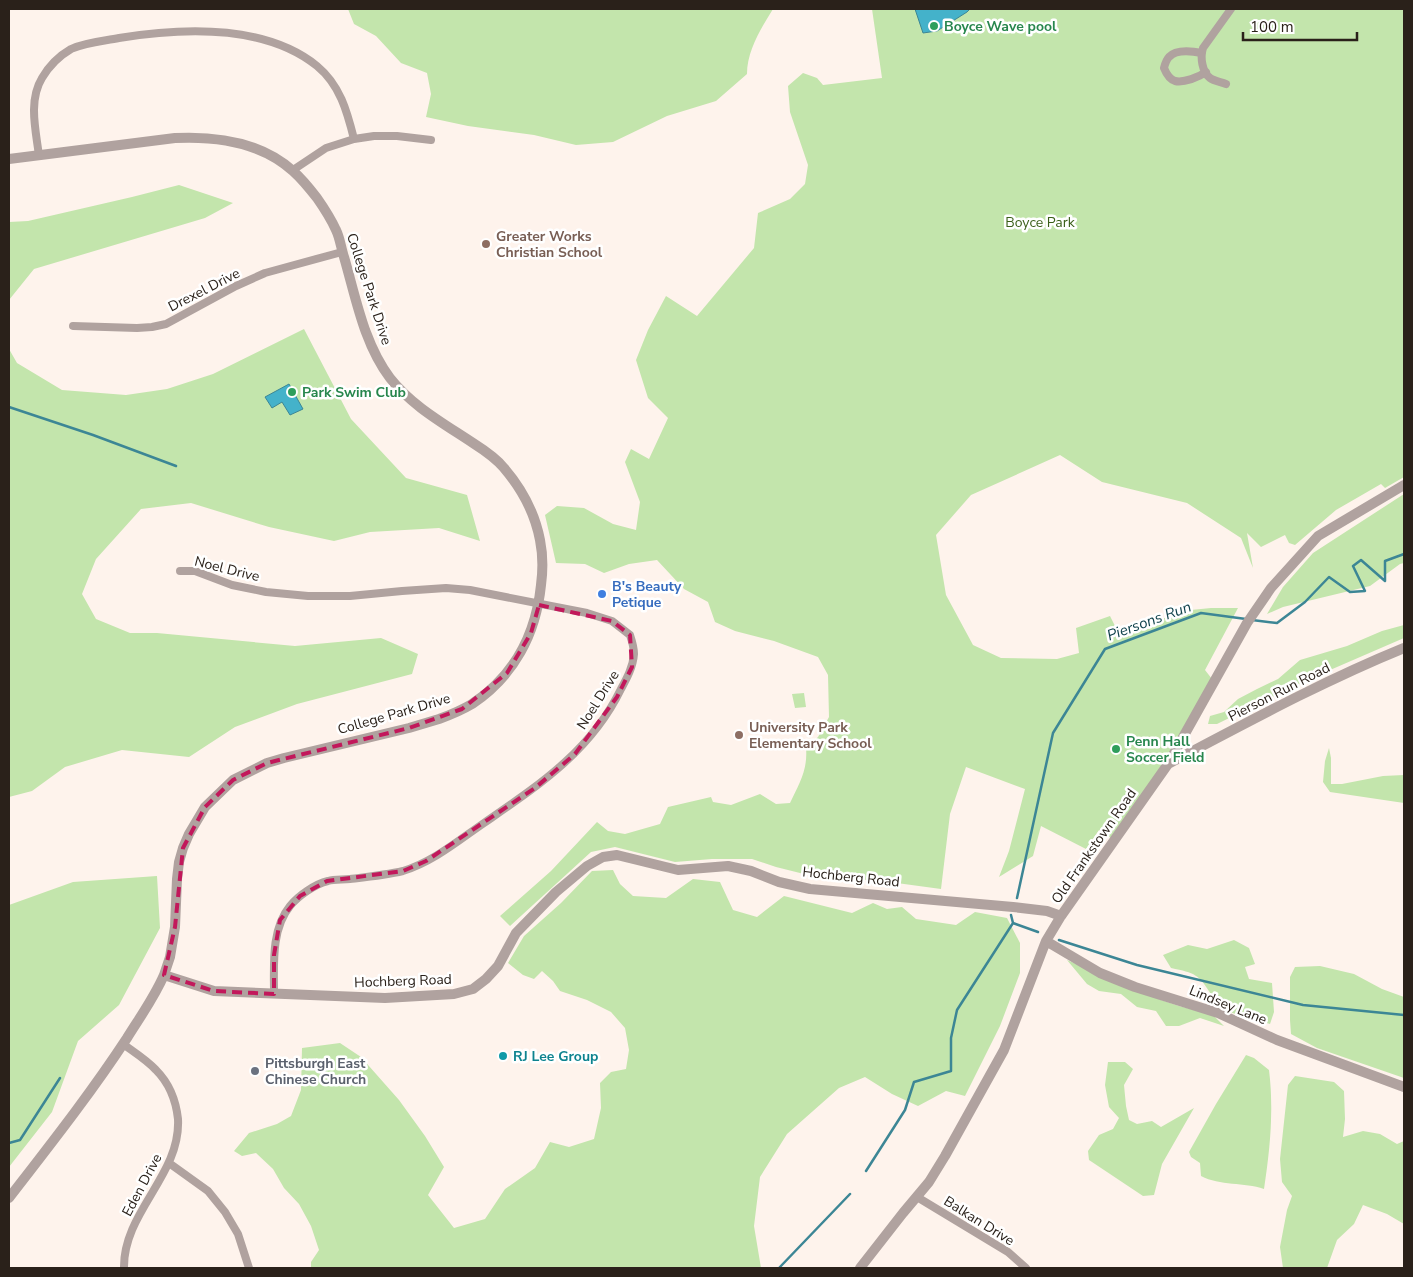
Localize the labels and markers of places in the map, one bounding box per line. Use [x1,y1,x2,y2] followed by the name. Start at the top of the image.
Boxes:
[944,17,1057,36] place label: Boyce Wave pool
[928,20,940,32] marker: Boyce Wave pool
[496,227,603,262] place label: Greater Works Christian School
[480,238,492,250] marker: Greater Works Christian School
[302,383,406,402] place label: Park Swim Club
[286,386,298,398] marker: Park Swim Club
[612,577,682,612] place label: B's Beauty Petique
[596,588,608,600] marker: B's Beauty Petique
[749,718,872,753] place label: University Park Elementary School
[733,729,745,741] marker: University Park Elementary School
[1126,732,1205,767] place label: Penn Hall Soccer Field
[1110,743,1122,755] marker: Penn Hall Soccer Field
[513,1047,598,1066] place label: RJ Lee Group
[497,1050,509,1062] marker: RJ Lee Group
[265,1054,366,1089] place label: Pittsburgh East Chinese Church
[249,1065,261,1077] marker: Pittsburgh East Chinese Church

